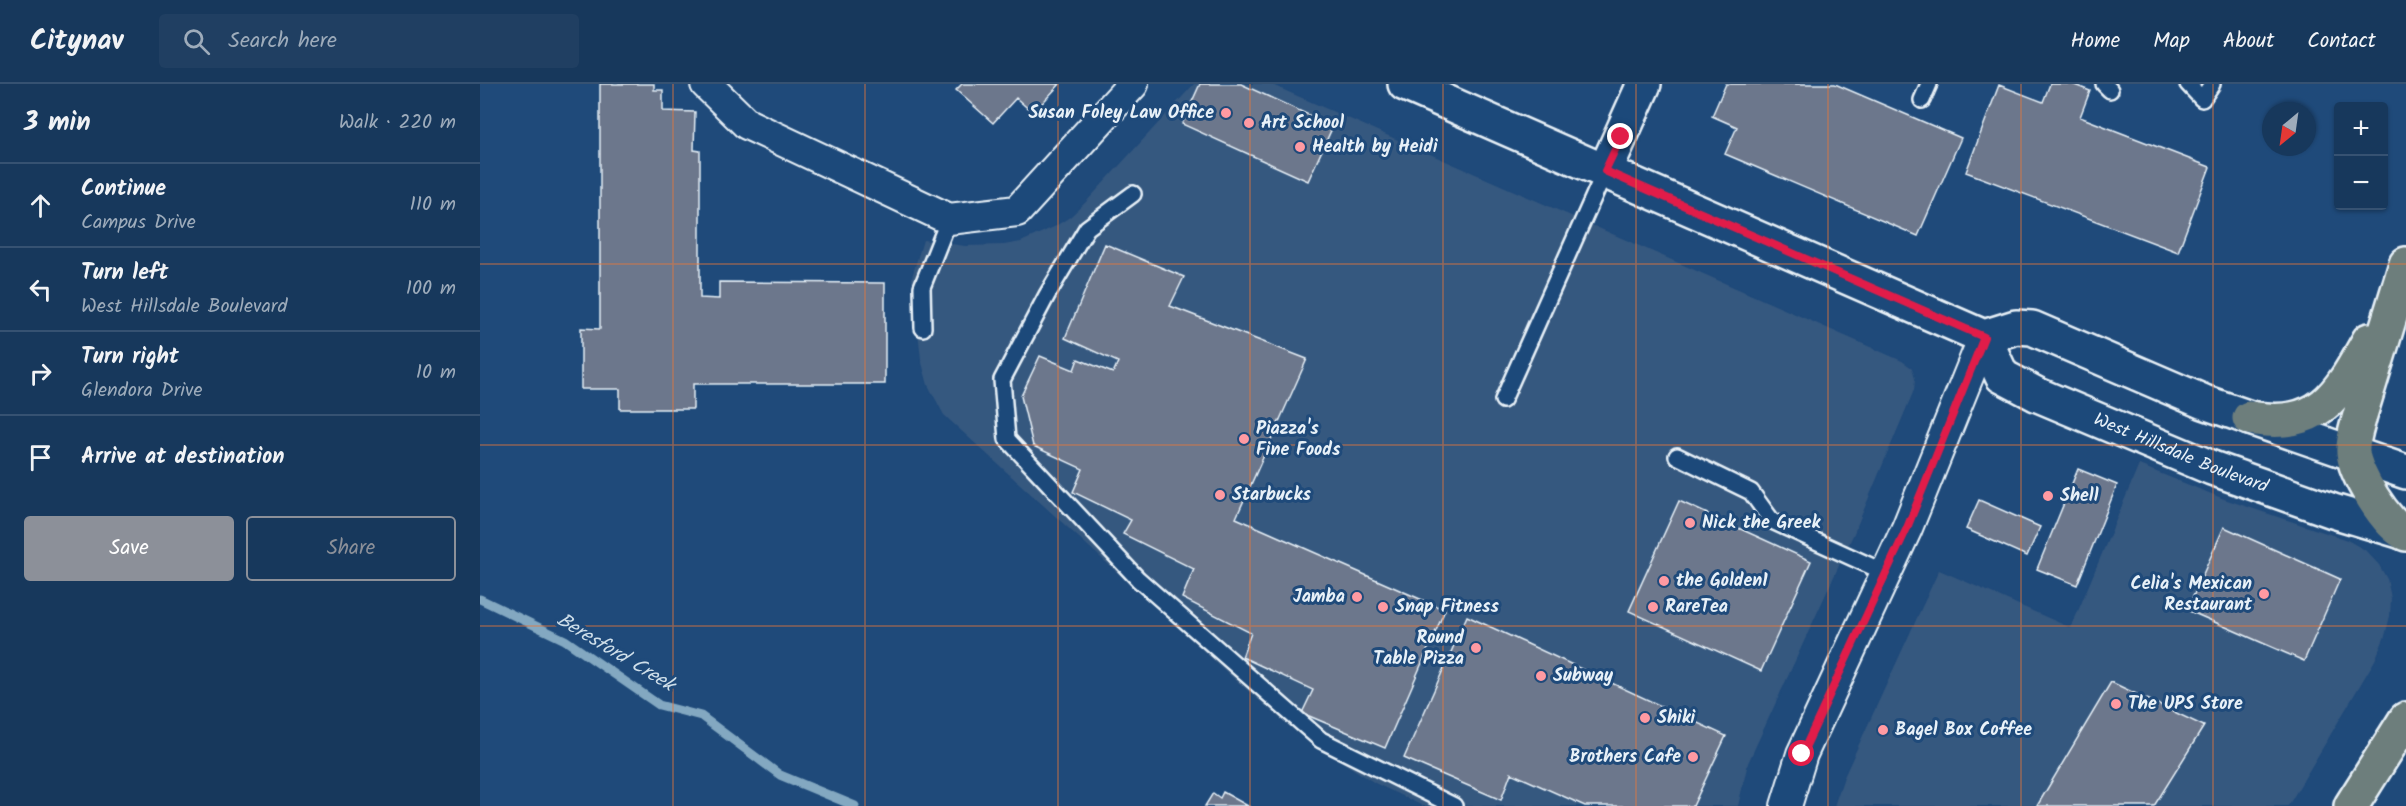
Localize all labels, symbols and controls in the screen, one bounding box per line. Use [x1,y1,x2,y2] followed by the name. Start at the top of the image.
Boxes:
[159,14,579,68] search box
[30,19,123,64] text: Citynav
[228,24,337,59] text: Search here
[180,25,213,58] icon: search
[2071,25,2120,58] text: Home
[2153,25,2190,58] text: Map
[2223,25,2274,58] text: About
[2307,25,2376,58] text: Contact
[1028,99,1214,128] place label: Susan Foley Law Office
[24,102,91,144] text: 3 min
[2262,102,2316,156] north arrow
[2334,102,2388,210] map controls
[2334,102,2388,156] button: +
[1219,106,1233,120] marker: Susan Foley Law Office
[339,107,456,139] text: Walk · 220 m
[1261,109,1344,138] place label: Art School
[1242,116,1256,130] marker: Art School
[1607,123,1633,149] route end
[1312,133,1438,162] place label: Health by Heidi
[1293,140,1307,154] marker: Health by Heidi
[2334,156,2388,210] button: −
[81,172,166,207] text: Continue
[24,189,57,222] icon: ahead
[410,189,456,221] text: 110 m
[81,207,196,239] text: Campus Drive
[81,256,168,291] text: Turn left
[24,273,57,306] icon: left
[406,273,456,305] text: 100 m
[81,291,287,323] text: West Hillsdale Boulevard
[81,340,179,375] text: Turn right
[24,357,57,390] icon: right
[416,357,456,389] text: 10 m
[81,375,203,407] text: Glendora Drive
[2089,405,2273,502] street label: West Hillsdale Boulevard
[1256,415,1341,465] place label: Piazza's Fine Foods
[1237,432,1251,446] marker: Piazza's Fine Foods
[81,440,284,475] text: Arrive at destination
[24,441,57,474] icon: arrive
[1232,481,1311,510] place label: Starbucks
[2060,482,2099,511] place label: Shell
[1213,488,1227,502] marker: Starbucks
[2041,489,2055,503] marker: Shell
[1702,509,1821,538] place label: Nick the Greek
[24,516,234,581] button: Save
[246,516,456,581] button: Share
[1683,516,1697,530] marker: Nick the Greek
[1676,567,1768,596] place label: the Golden1
[2131,570,2253,620] place label: Celia's Mexican Restaurant
[1657,574,1671,588] marker: the Golden1
[1293,583,1345,612] place label: Jamba
[2257,587,2271,601] marker: Celia's Mexican Restaurant
[1350,590,1364,604] marker: Jamba
[1395,593,1499,622] place label: Snap Fitness
[1665,593,1728,622] place label: RareTea
[1376,600,1390,614] marker: Snap Fitness
[1646,600,1660,614] marker: RareTea
[550,605,683,702] water label: Beresford Creek
[1373,624,1464,674] place label: Round Table Pizza
[1469,641,1483,655] marker: Round Table Pizza
[1553,662,1614,691] place label: Subway
[1534,669,1548,683] marker: Subway
[2128,690,2243,719] place label: The UPS Store
[2109,697,2123,711] marker: The UPS Store
[1657,704,1696,733] place label: Shiki
[1638,711,1652,725] marker: Shiki
[1895,716,2032,745] place label: Bagel Box Coffee
[1876,723,1890,737] marker: Bagel Box Coffee
[1788,740,1814,766] route start
[1569,743,1681,772] place label: Brothers Cafe
[1686,750,1700,764] marker: Brothers Cafe

